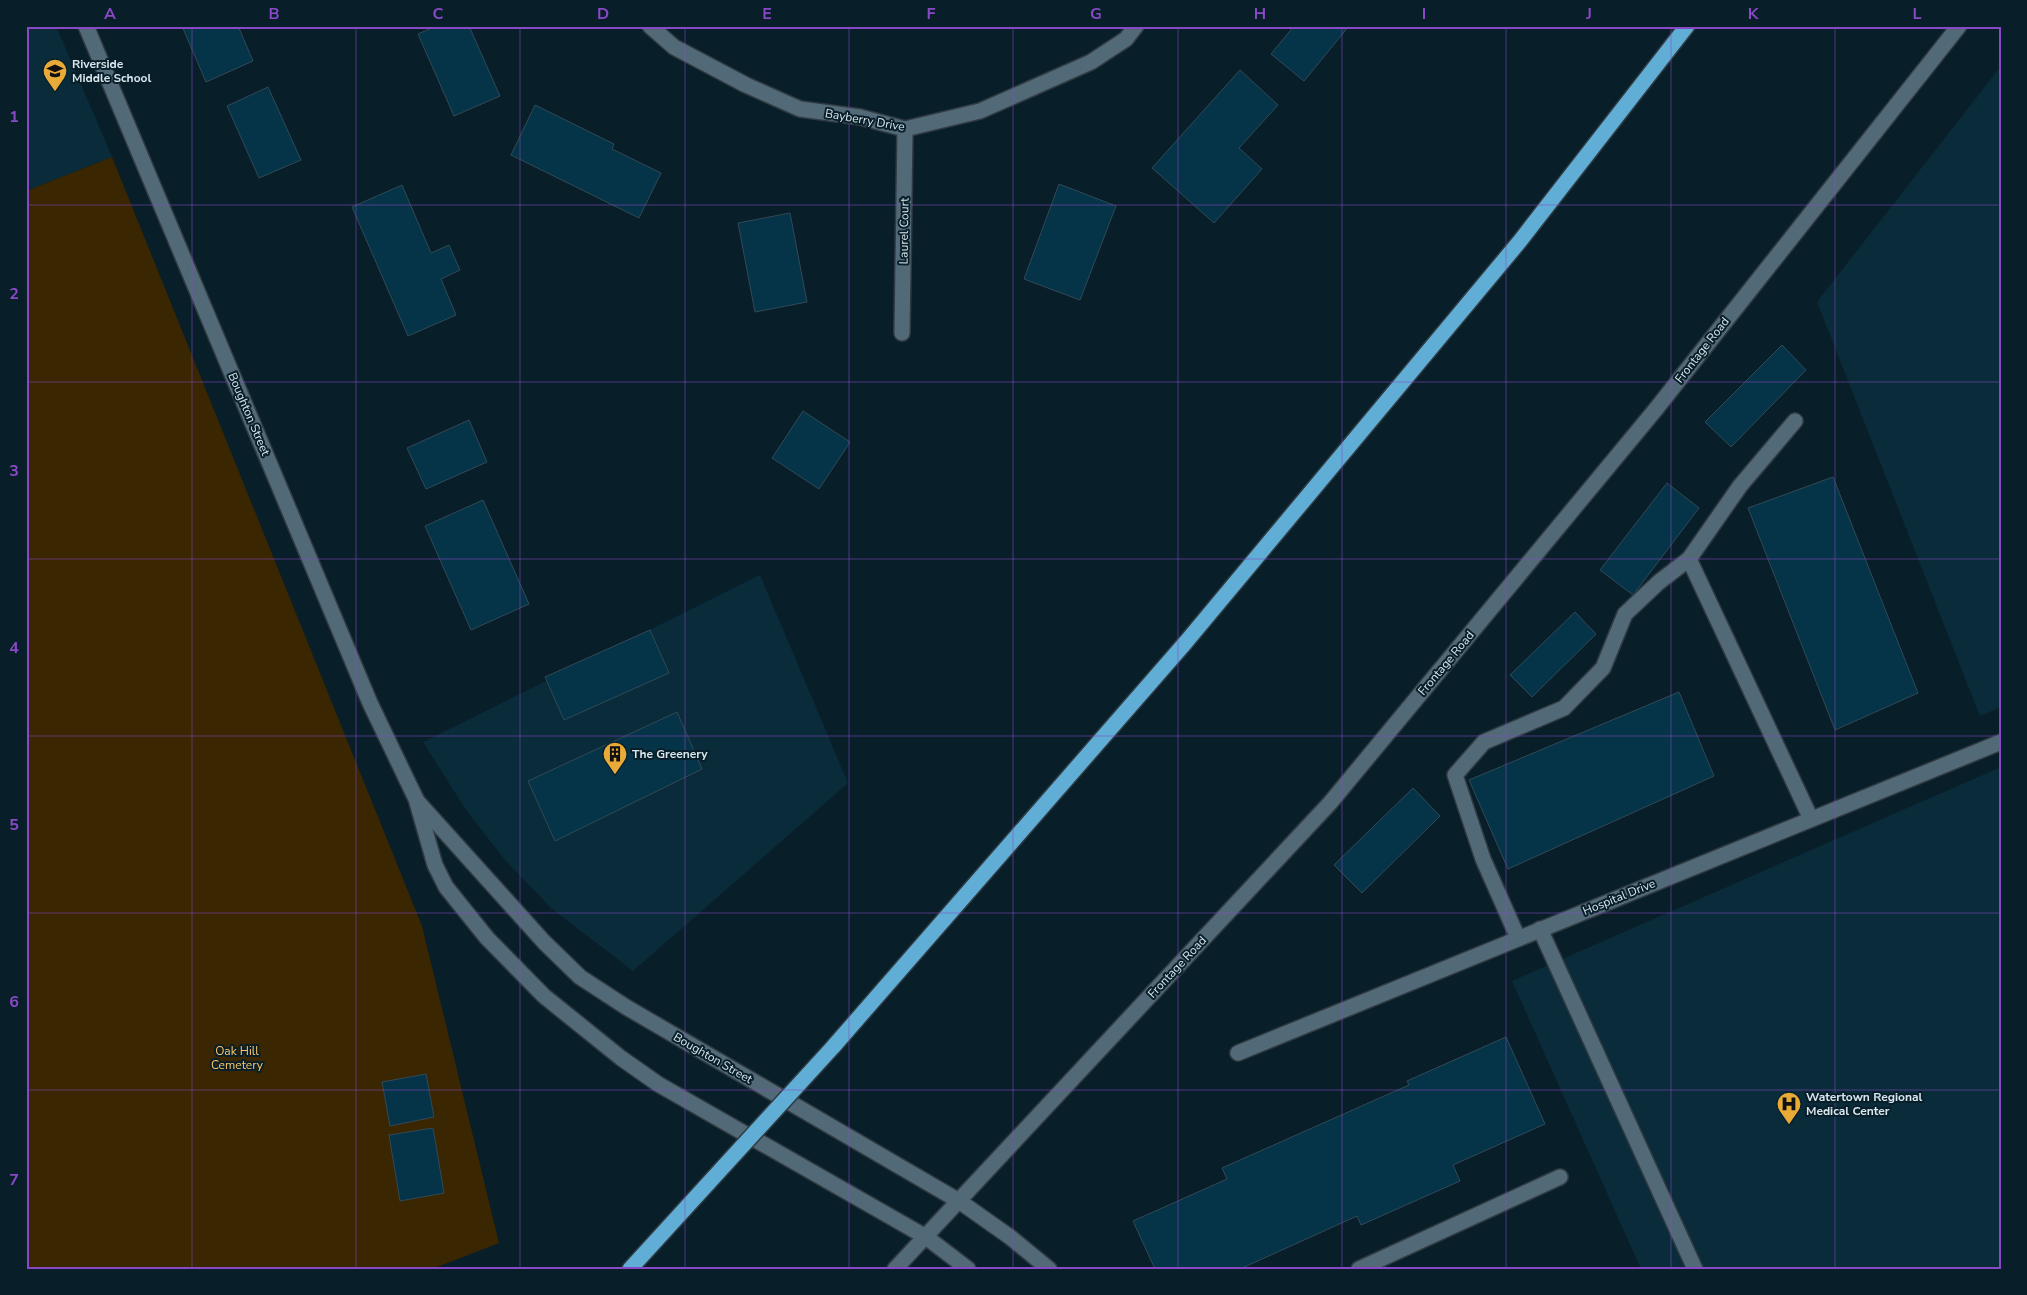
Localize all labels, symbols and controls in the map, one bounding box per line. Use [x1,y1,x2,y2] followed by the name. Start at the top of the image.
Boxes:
[104,3,116,25] text: A
[268,3,280,25] text: B
[433,3,444,25] text: C
[597,3,609,25] text: D
[762,3,772,25] text: E
[927,3,936,25] text: F
[1090,3,1102,25] text: G
[1254,3,1266,25] text: H
[1422,3,1426,25] text: I
[1585,3,1592,25] text: J
[1748,3,1760,25] text: K
[1913,3,1922,25] text: L
[72,56,151,86] place label: Riverside Middle School
[42,58,68,92] school or university icon: Riverside Middle School
[824,105,906,135] street label: Bayberry Drive
[9,106,19,128] text: 1
[895,197,913,265] street label: Laurel Court
[9,283,19,305] text: 2
[1671,314,1733,386] street label: Frontage Road
[224,370,274,459] street label: Boughton Street
[9,460,19,482] text: 3
[1414,628,1478,698] street label: Frontage Road
[9,637,19,659] text: 4
[602,741,628,775] building icon: The Greenery
[632,746,708,762] place label: The Greenery
[9,814,19,836] text: 5
[1580,875,1658,919] street label: Hospital Drive
[1144,933,1210,1001] street label: Frontage Road
[9,991,19,1013] text: 6
[671,1029,756,1088] street label: Boughton Street
[211,1043,264,1073] park label: Oak Hill Cemetery
[1806,1089,1923,1119] place label: Watertown Regional Medical Center
[1776,1091,1802,1125] hospital icon: Watertown Regional Medical Center
[9,1169,19,1191] text: 7

